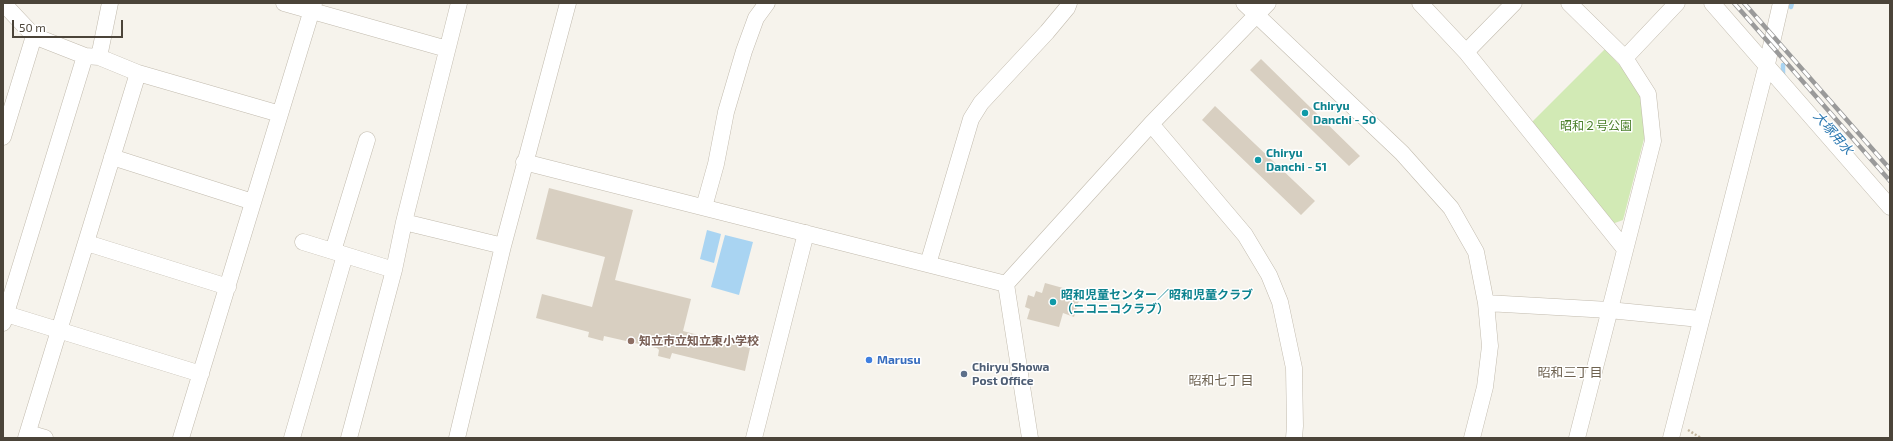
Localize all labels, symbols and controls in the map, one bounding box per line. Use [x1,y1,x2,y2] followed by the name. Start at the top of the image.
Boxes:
[14,12,125,38] scale bar
[19,20,46,34] text: 50 m
[1313,99,1376,127] place label: Chiryu Danchi - 50
[1300,108,1310,118] marker: Chiryu Danchi - 50
[1810,108,1856,158] water label: 大塚用水
[1560,119,1632,133] park label: 昭和２号公園
[1266,146,1327,174] place label: Chiryu Danchi - 51
[1253,155,1263,165] marker: Chiryu Danchi - 51
[1061,288,1253,316] place label: 昭和児童センター／昭和児童クラブ （ニコニコクラブ）
[1048,297,1058,307] marker: 昭和児童センター／昭和児童クラブ （ニコニコクラブ）
[639,334,759,348] place label: 知立市立知立東小学校
[626,336,636,346] marker: 知立市立知立東小学校
[877,353,921,367] place label: Marusu
[864,355,874,365] marker: Marusu
[972,360,1049,388] place label: Chiryu Showa Post Office
[1538,365,1602,381] district label: 昭和三丁目
[959,369,969,379] marker: Chiryu Showa Post Office
[1189,373,1253,389] district label: 昭和七丁目

